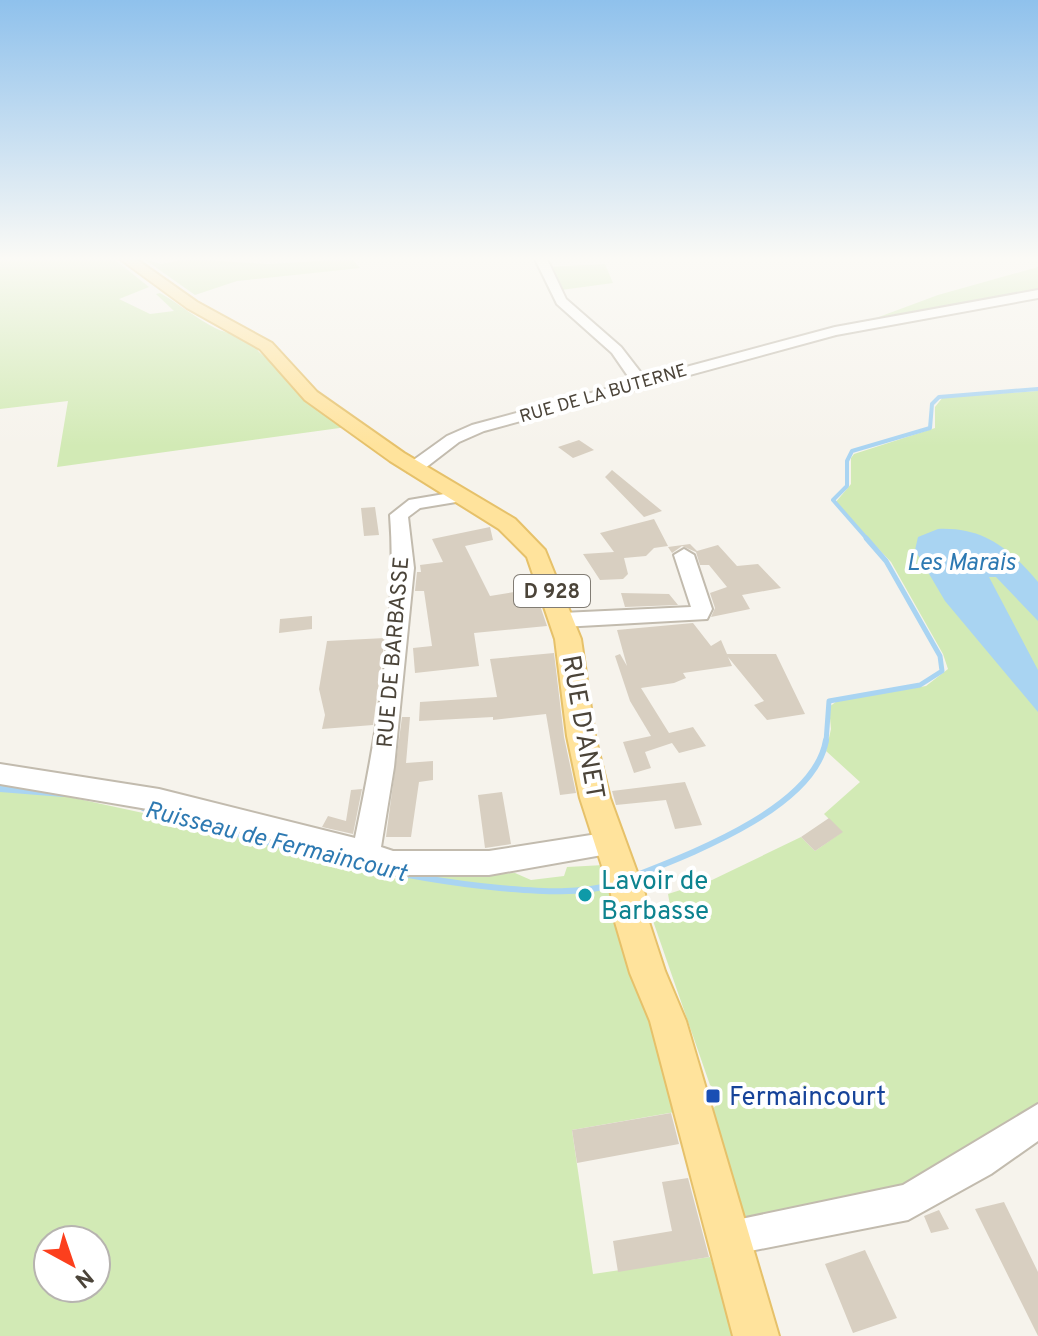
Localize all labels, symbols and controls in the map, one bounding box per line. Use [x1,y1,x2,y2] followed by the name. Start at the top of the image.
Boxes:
[517,360,690,429] street label: RUE DE LA BUTERNE
[906,549,1017,579] water label: Les Marais
[373,555,416,749] street label: RUE DE BARBASSE
[514,575,590,607] road number: D 928
[553,653,610,802] street label: RUE D'ANET
[142,796,411,890] water label: Ruisseau de Fermaincourt
[601,866,709,929] place label: Lavoir de Barbasse
[576,886,594,904] marker: Lavoir de Barbasse
[729,1082,886,1115] place label: Fermaincourt
[704,1087,722,1105] marker: Fermaincourt
[32,1224,112,1304] north arrow
[69,1262,98,1293] text: N

